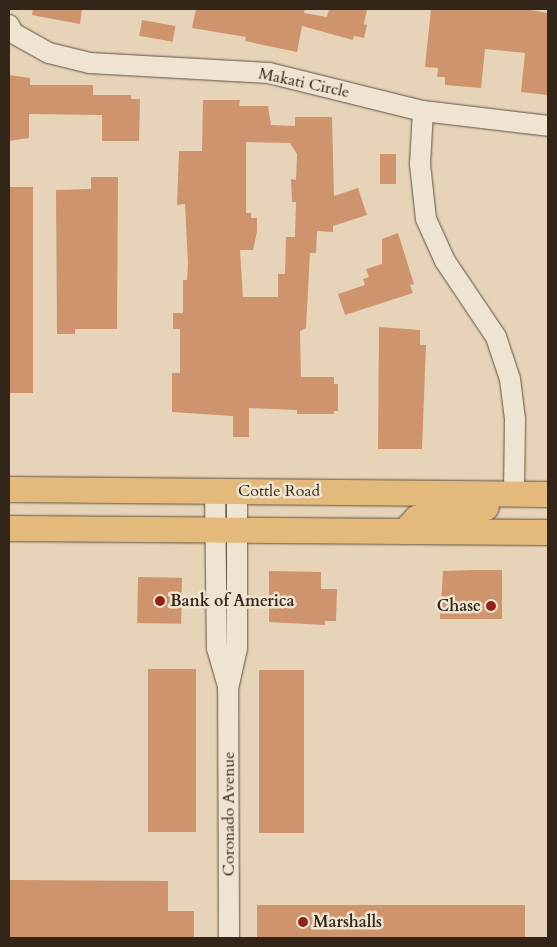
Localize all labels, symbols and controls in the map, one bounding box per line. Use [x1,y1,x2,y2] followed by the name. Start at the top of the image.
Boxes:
[257,64,351,102] street label: Makati Circle
[238,481,320,501] street label: Cottle Road
[170,591,294,611] place label: Bank of America
[154,595,166,607] marker: Bank of America
[437,596,481,616] place label: Chase
[485,600,497,612] marker: Chase
[219,752,239,876] street label: Coronado Avenue
[313,912,382,932] place label: Marshalls
[297,916,309,928] marker: Marshalls

